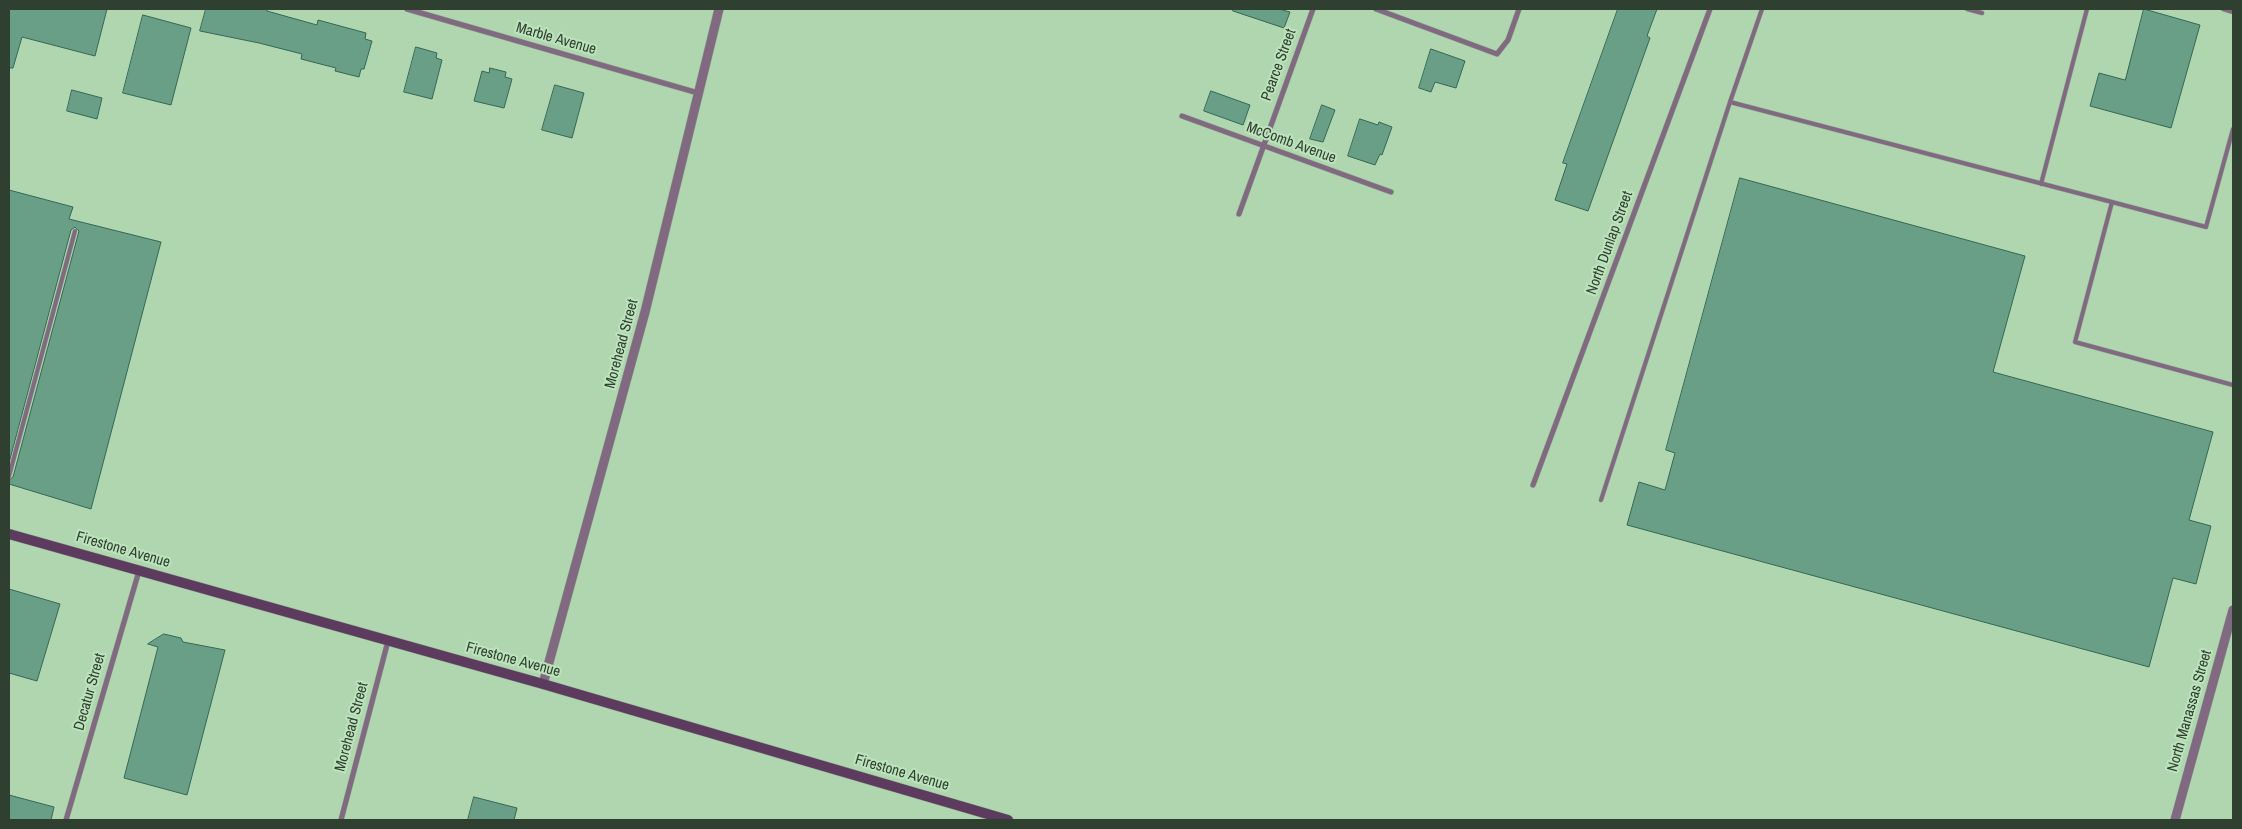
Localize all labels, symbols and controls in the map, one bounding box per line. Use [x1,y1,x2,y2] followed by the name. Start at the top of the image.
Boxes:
[514,19,598,59] street label: Marble Avenue
[1258,27,1300,103] street label: Pearce Street
[1244,118,1338,168] street label: McComb Avenue
[1583,189,1637,297] street label: North Dunlap Street
[601,297,643,391] street label: Morehead Street
[74,528,172,572] street label: Firestone Avenue
[464,639,562,681] street label: Firestone Avenue
[2164,648,2216,774] street label: North Manassas Street
[70,651,110,733] street label: Decatur Street
[331,680,373,774] street label: Morehead Street
[853,751,951,795] street label: Firestone Avenue

